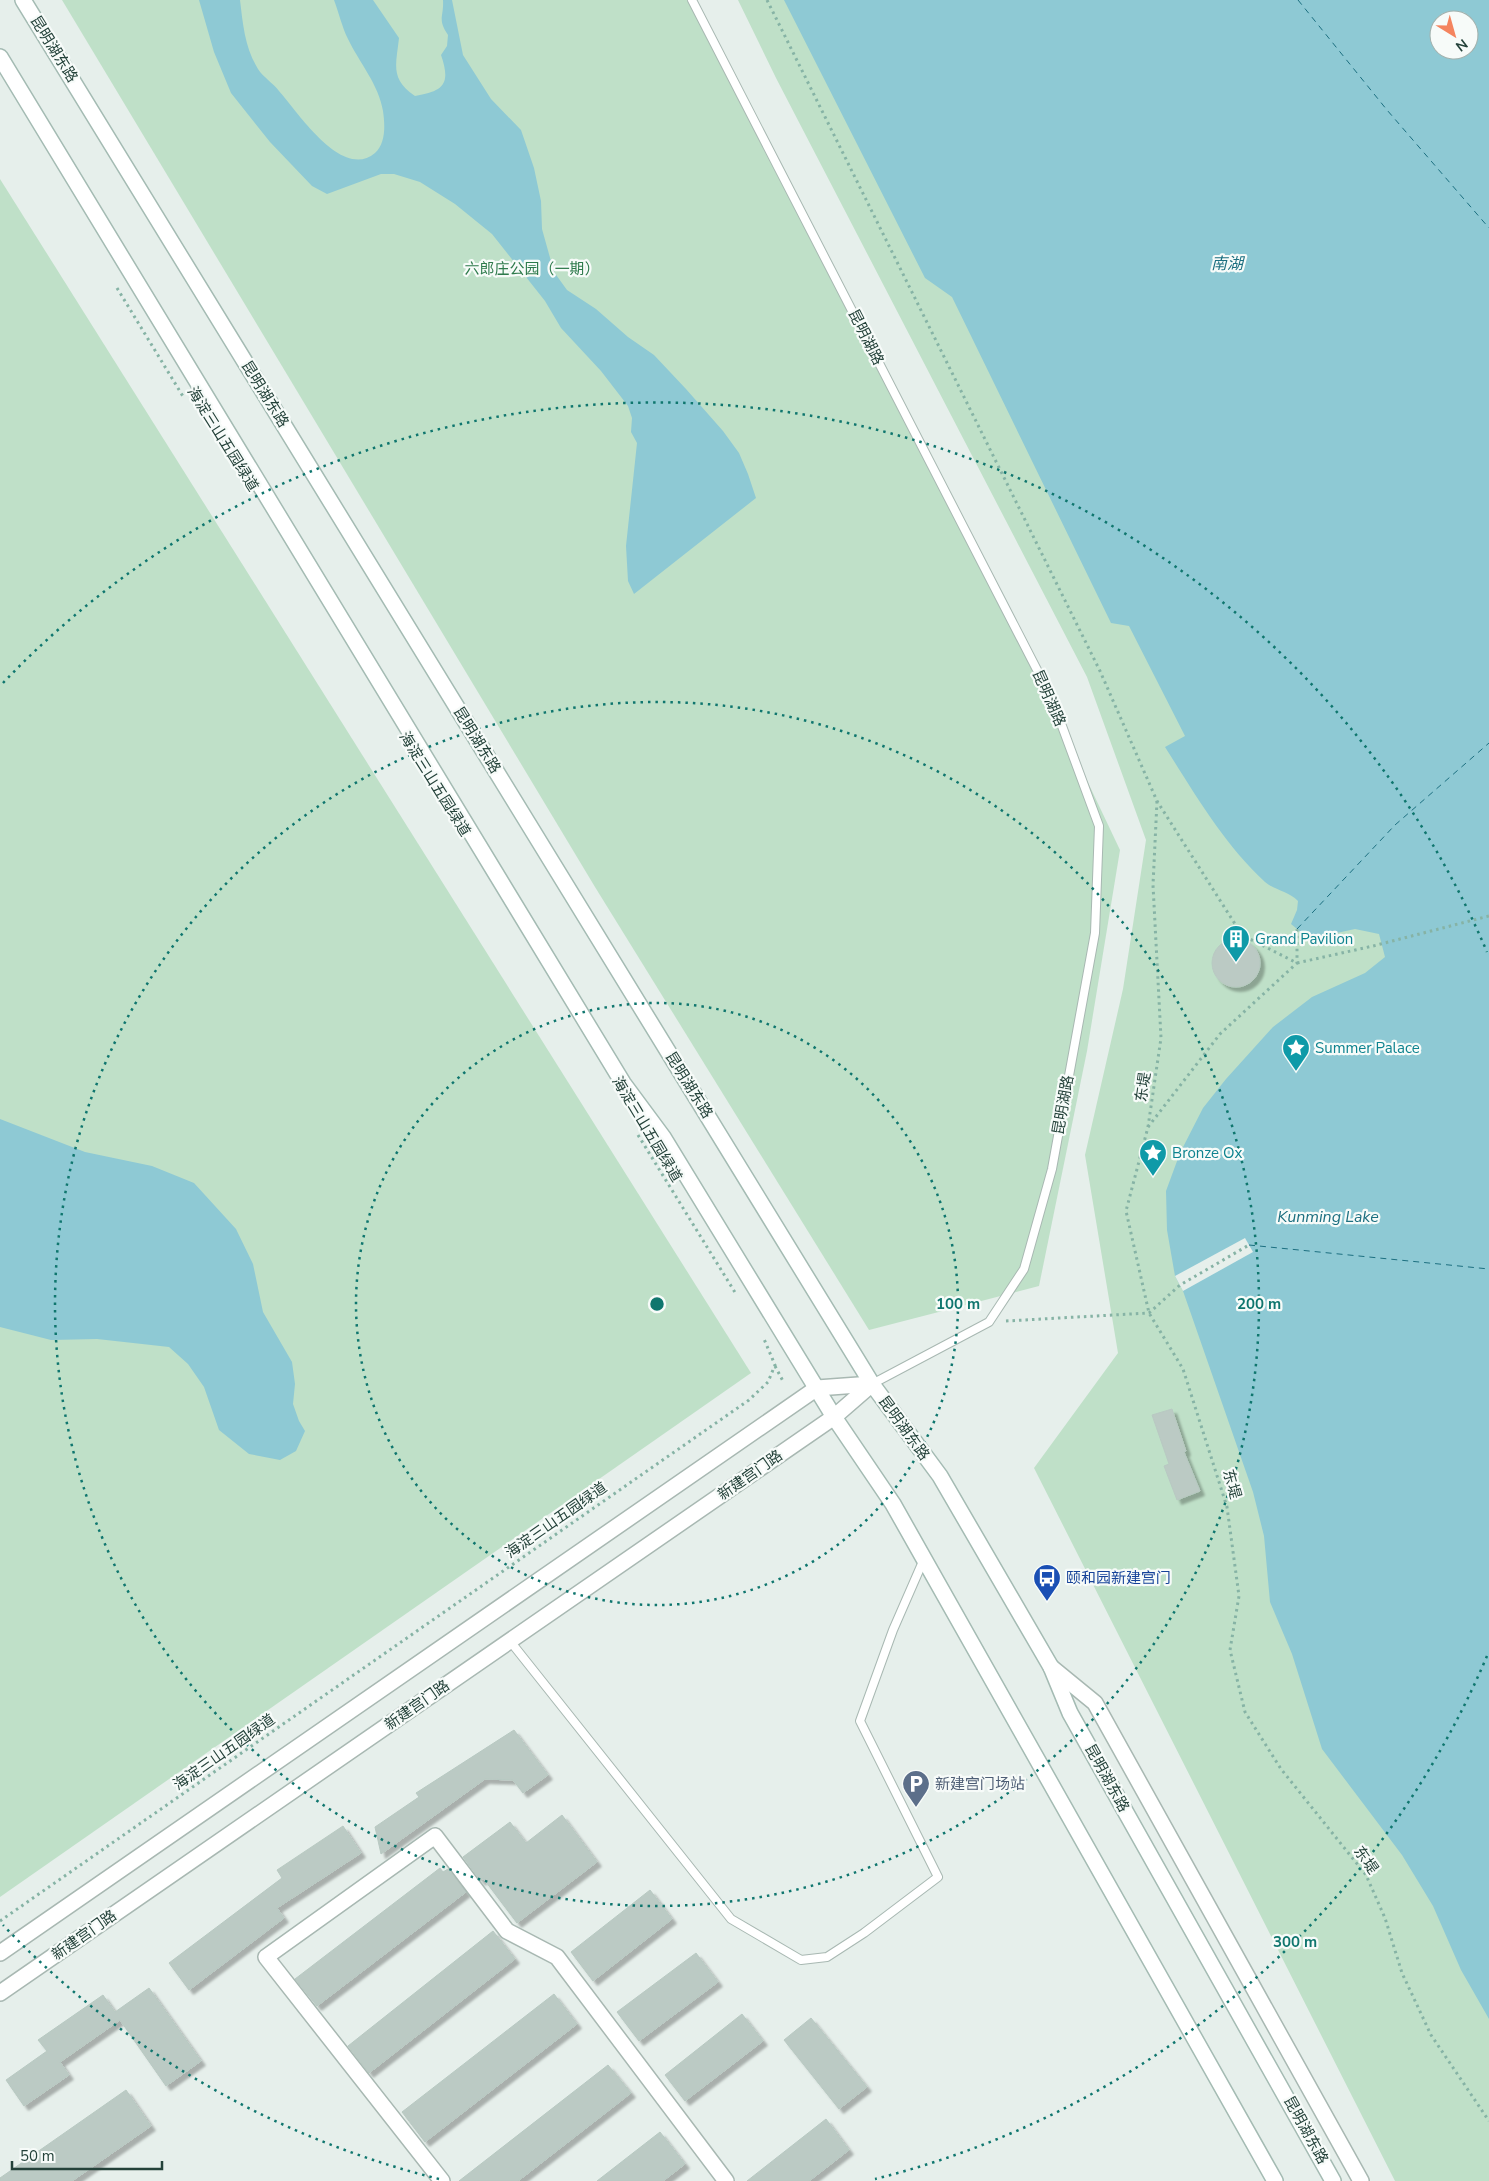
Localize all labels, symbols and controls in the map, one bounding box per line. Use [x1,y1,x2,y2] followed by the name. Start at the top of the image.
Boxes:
[1429,10,1479,60] north arrow
[26,12,82,86] street label: 昆明湖东路
[1452,34,1471,56] text: N
[1211,253,1246,275] water label: 南湖
[464,259,600,279] park label: 六郎庄公园（一期）
[843,306,889,368] street label: 昆明湖路
[237,357,293,431] street label: 昆明湖东路
[183,383,263,495] street label: 海淀三山五园绿道
[1028,667,1070,729] street label: 昆明湖路
[449,703,505,777] street label: 昆明湖东路
[395,728,475,840] street label: 海淀三山五园绿道
[1221,924,1251,963] building icon: Grand Pavilion
[1255,929,1353,949] place label: Grand Pavilion
[1281,1033,1311,1072] place icon: Summer Palace
[1315,1038,1420,1058] place label: Summer Palace
[661,1048,717,1122] street label: 昆明湖东路
[1131,1071,1155,1103] street label: 东堤
[608,1072,686,1186] street label: 海淀三山五园绿道
[1048,1074,1078,1136] street label: 昆明湖路
[1138,1138,1168,1177] place icon: Bronze Ox
[1172,1143,1242,1163] place label: Bronze Ox
[1277,1206,1379,1228] water label: Kunming Lake
[936,1294,980,1314] text: 100 m
[1237,1294,1281,1314] text: 200 m
[648,1295,666,1313] centre of rings
[874,1392,934,1464] street label: 昆明湖东路
[714,1445,786,1505] street label: 新建宫门路
[1218,1467,1246,1501] street label: 东堤
[501,1477,611,1563] street label: 海淀三山五园绿道
[1032,1563,1062,1602] bus stop icon: 颐和园新建宫门
[1066,1568,1171,1588] place label: 颐和园新建宫门
[381,1675,453,1735] street label: 新建宫门路
[169,1709,279,1795] street label: 海淀三山五园绿道
[1080,1740,1134,1816] street label: 昆明湖东路
[901,1769,931,1808] parking icon: 新建宫门场站
[935,1774,1025,1794] place label: 新建宫门场站
[1349,1842,1383,1878] street label: 东堤
[48,1905,120,1965] street label: 新建宫门路
[1273,1932,1317,1952] text: 300 m
[1279,2092,1333,2168] street label: 昆明湖东路
[12,2138,162,2170] scale bar
[20,2146,55,2166] text: 50 m

